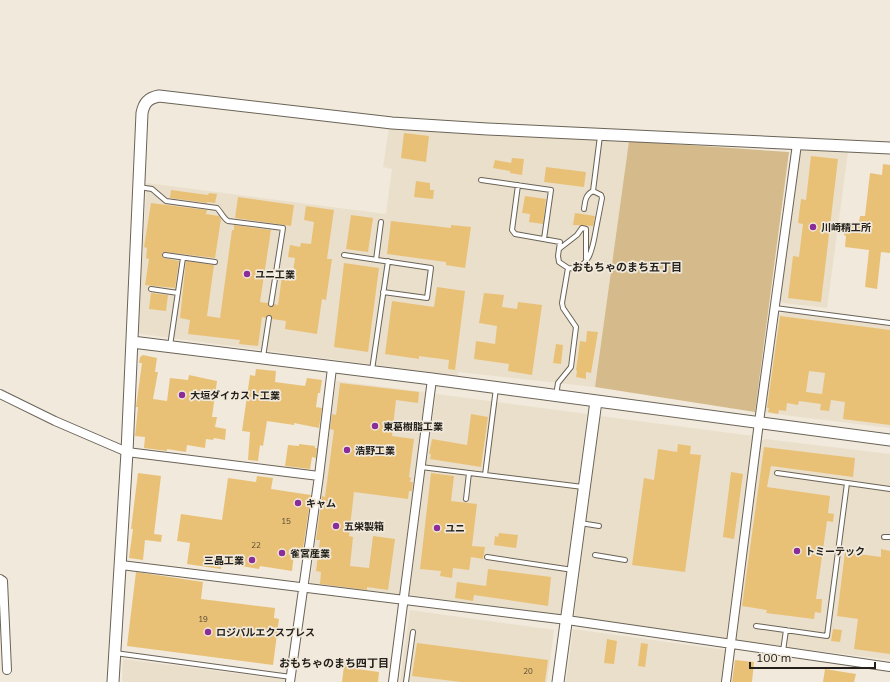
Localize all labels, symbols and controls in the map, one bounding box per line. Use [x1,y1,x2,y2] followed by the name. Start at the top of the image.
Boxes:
[821,221,871,234] place label: 川崎精工所
[808,222,818,232] marker: 川崎精工所
[572,260,682,274] district label: おもちゃのまち五丁目
[255,268,295,281] place label: ユニ工業
[242,269,252,279] marker: ユニ工業
[190,389,280,402] place label: 大垣ダイカスト工業
[177,390,187,400] marker: 大垣ダイカスト工業
[383,420,443,433] place label: 東葛樹脂工業
[370,421,380,431] marker: 東葛樹脂工業
[355,444,395,457] place label: 浩野工業
[342,445,352,455] marker: 浩野工業
[306,497,336,510] place label: キャム
[293,498,303,508] marker: キャム
[281,516,291,526] house number: 15
[344,520,384,533] place label: 五栄製箱
[331,521,341,531] marker: 五栄製箱
[445,522,465,535] place label: ユニ
[432,523,442,533] marker: ユニ
[251,540,261,550] house number: 22
[805,545,865,558] place label: トミーテック
[792,546,802,556] marker: トミーテック
[290,547,330,560] place label: 雀宮産業
[277,548,287,558] marker: 雀宮産業
[204,554,244,567] place label: 三晶工業
[247,555,257,565] marker: 三晶工業
[198,614,208,624] house number: 19
[216,626,315,639] place label: ロジパルエクスプレス
[203,627,213,637] marker: ロジパルエクスプレス
[750,644,875,670] scale bar
[756,650,791,665] text: 100 m
[279,656,389,670] district label: おもちゃのまち四丁目
[523,666,533,676] house number: 20

